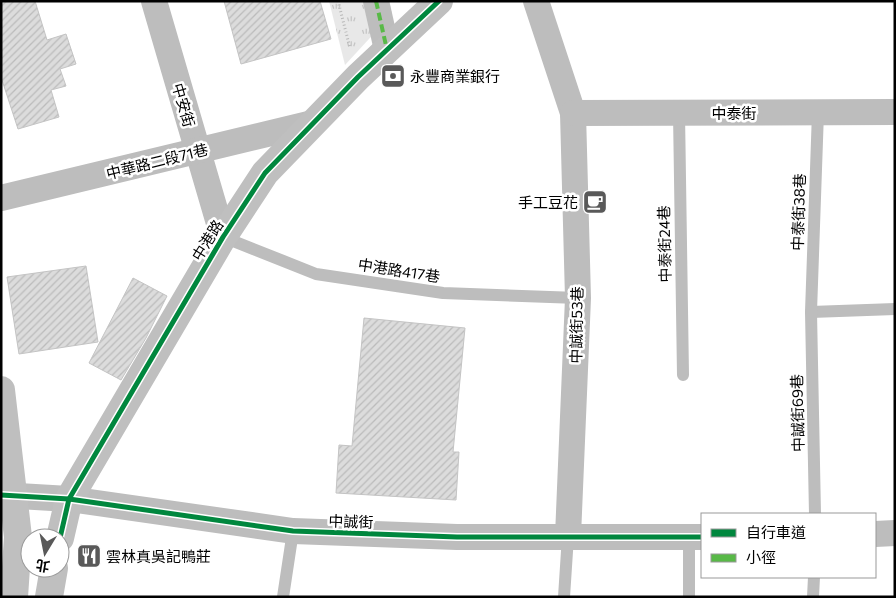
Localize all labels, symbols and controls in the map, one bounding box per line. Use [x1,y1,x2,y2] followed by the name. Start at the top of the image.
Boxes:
[380,63,406,89] bank icon: 永豐商業銀行
[410,67,500,85] place label: 永豐商業銀行
[169,81,199,129] street label: 中安街
[711,104,757,122] street label: 中泰街
[104,140,210,182] street label: 中華路二段71巷
[788,173,808,251] street label: 中泰街38巷
[582,189,608,215] cafe icon: 手工豆花
[518,193,578,211] place label: 手工豆花
[654,205,674,283] street label: 中泰街24巷
[187,216,227,264] street label: 中港路
[357,255,441,285] street label: 中港路417巷
[566,286,586,364] street label: 中誠街53巷
[787,374,807,452] street label: 中誠街69巷
[328,511,374,531] street label: 中誠街
[701,513,876,578] legend
[746,523,806,541] text: 自行車道
[20,528,70,578] north arrow
[76,543,102,569] restaurant icon: 雲林真吳記鴨莊
[106,547,211,565] place label: 雲林真吳記鴨莊
[746,548,776,566] text: 小徑
[34,557,51,576] text: 北

